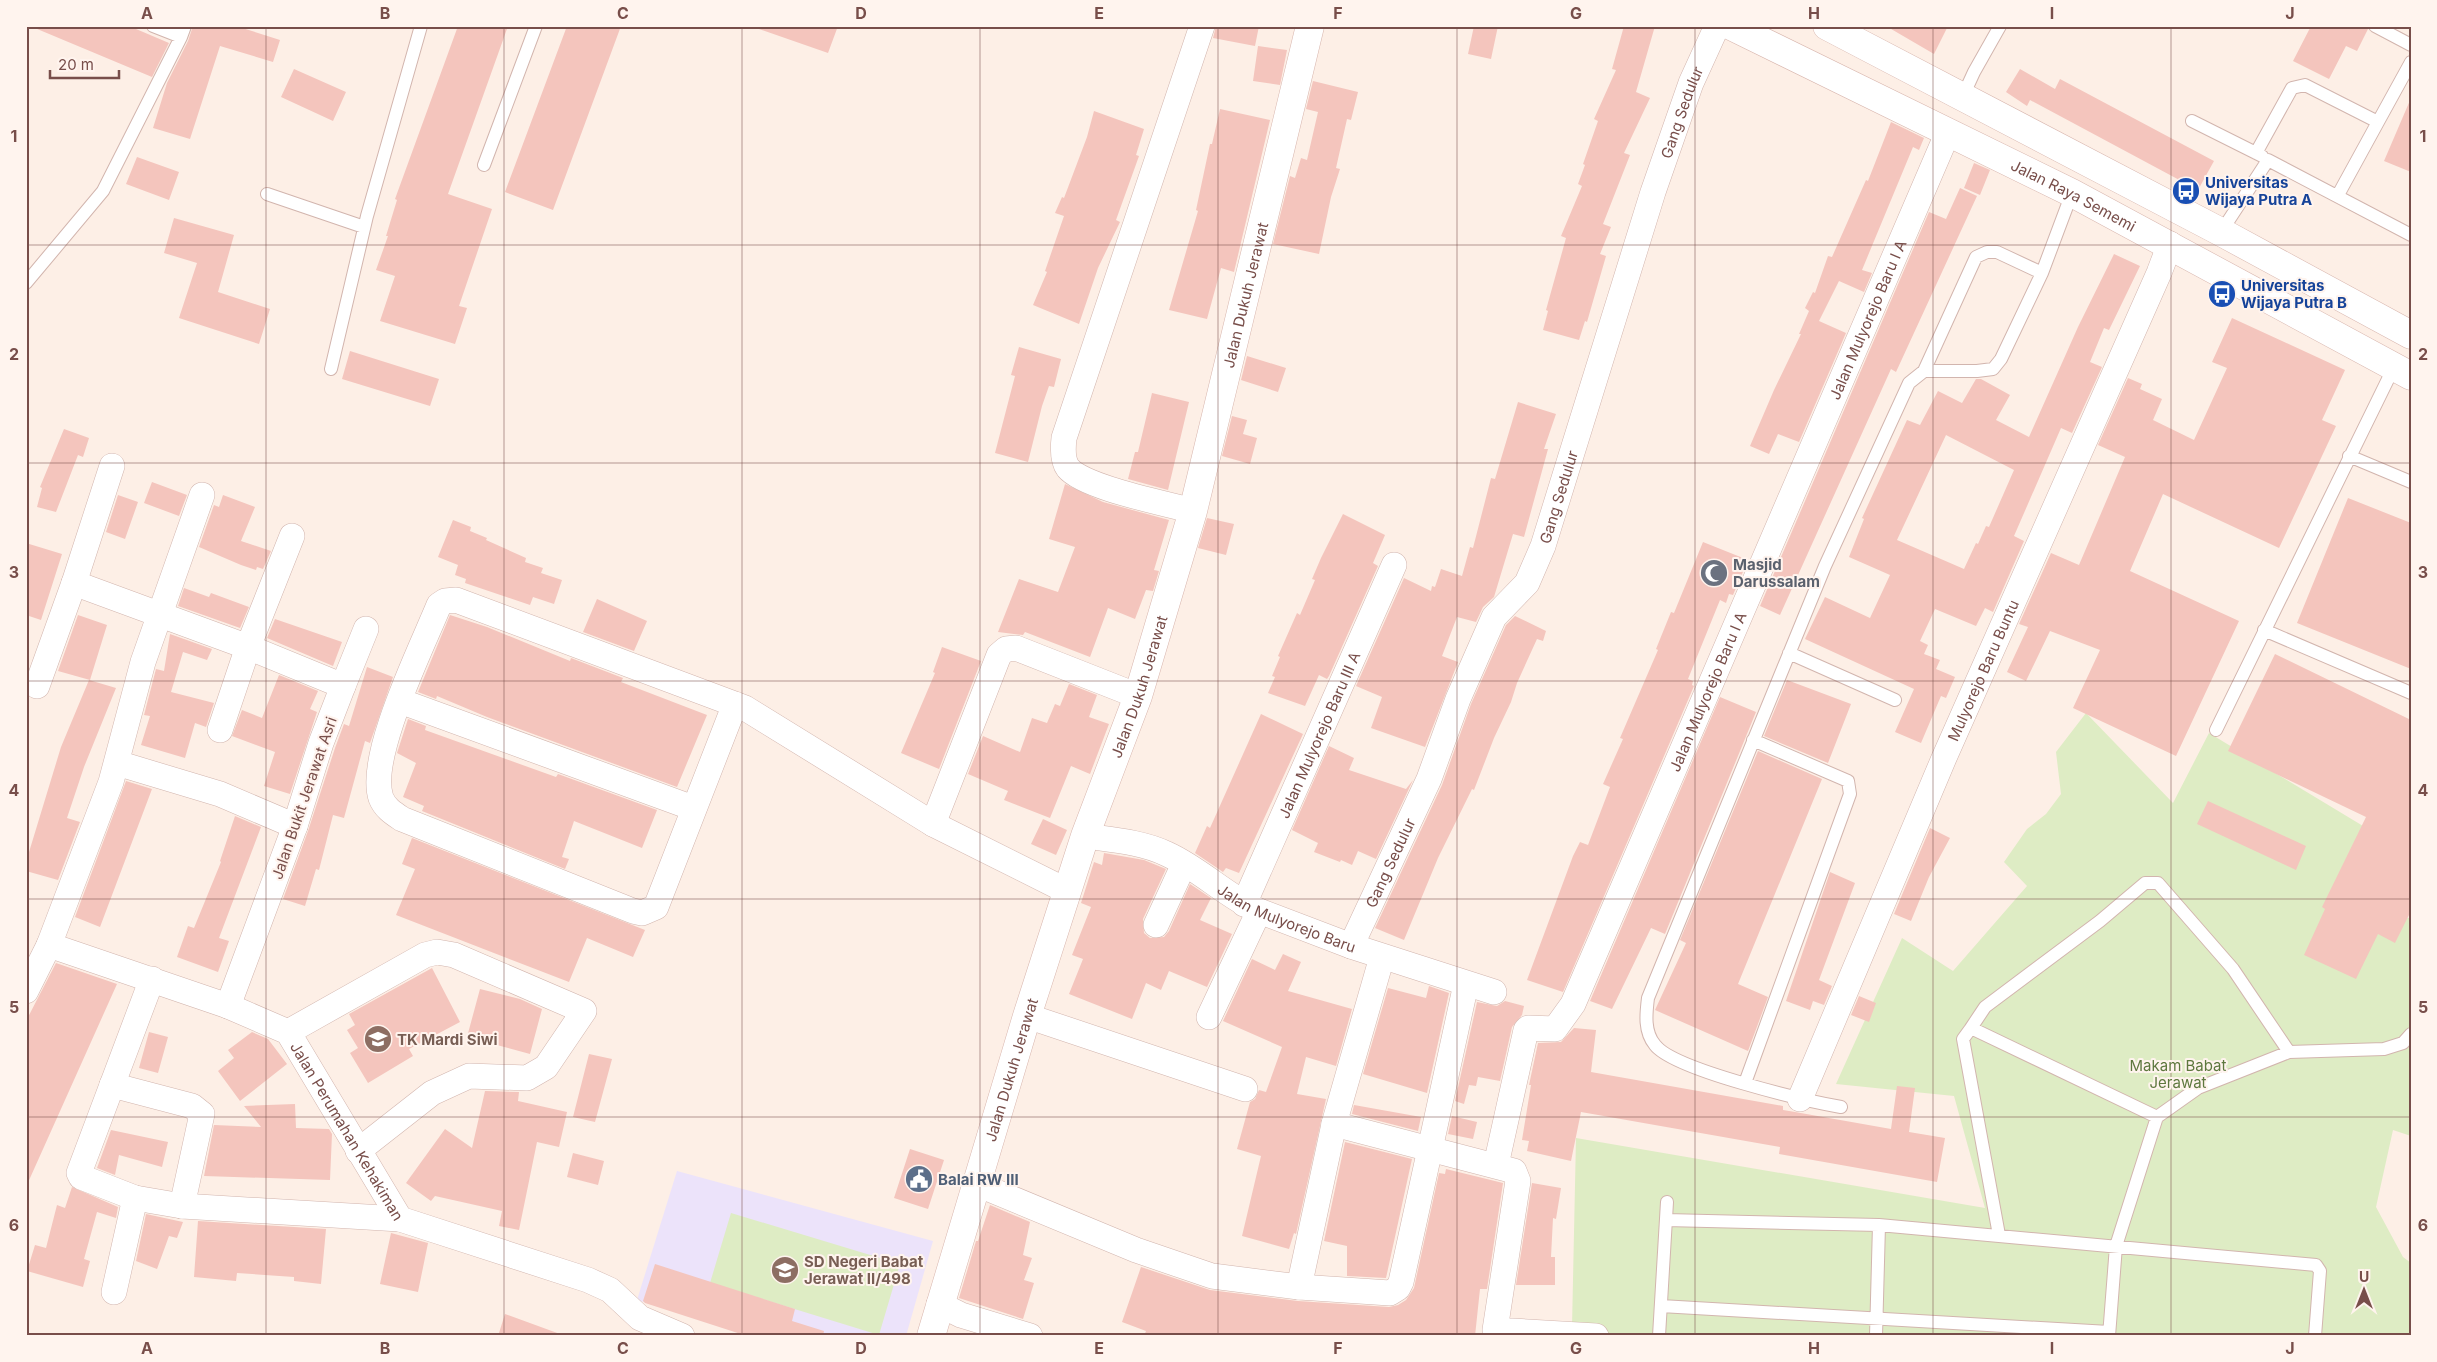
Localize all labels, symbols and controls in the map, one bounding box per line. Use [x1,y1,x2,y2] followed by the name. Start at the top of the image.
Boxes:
[141,3,153,23] text: A
[380,3,390,23] text: B
[617,3,629,23] text: C
[855,3,867,23] text: D
[1094,3,1104,23] text: E
[1333,3,1343,23] text: F
[1570,3,1582,23] text: G
[1808,3,1820,23] text: H
[2050,3,2054,23] text: I
[2285,3,2295,23] text: J
[50,48,119,80] scale bar
[58,55,94,74] text: 20 m
[1656,63,1707,161] street label: Gang Sedulur
[11,126,17,146] text: 1
[2420,126,2426,146] text: 1
[2008,155,2139,235] street label: Jalan Raya Sememi
[2205,173,2312,209] place label: Universitas Wijaya Putra A
[2171,176,2201,206] bus stop icon: Universitas Wijaya Putra A
[1218,220,1272,370] street label: Jalan Dukuh Jerawat
[1825,237,1910,402] street label: Jalan Mulyorejo Baru I A
[2241,276,2347,312] place label: Universitas Wijaya Putra B
[2207,279,2237,309] bus stop icon: Universitas Wijaya Putra B
[9,344,19,364] text: 2
[2418,344,2428,364] text: 2
[1535,448,1582,546] street label: Gang Sedulur
[1733,555,1820,591] place label: Masjid Darussalam
[1699,558,1729,588] mosque icon: Masjid Darussalam
[9,562,19,582] text: 3
[2418,562,2428,582] text: 3
[1943,597,2022,744] street label: Mulyorejo Baru Buntu
[1665,609,1750,774] street label: Jalan Mulyorejo Baru I A
[1106,613,1171,761] street label: Jalan Dukuh Jerawat
[1274,649,1364,821] street label: Jalan Mulyorejo Baru III A
[267,714,341,882] street label: Jalan Bukit Jerawat Asri
[9,780,20,800] text: 4
[2418,780,2429,800] text: 4
[1361,815,1419,910] street label: Gang Sedulur
[1214,879,1358,956] street label: Jalan Mulyorejo Baru
[980,995,1042,1144] street label: Jalan Dukuh Jerawat
[9,997,19,1017] text: 5
[2418,997,2428,1017] text: 5
[363,1024,393,1054] school or university icon: TK Mardi Siwi
[397,1030,498,1049] place label: TK Mardi Siwi
[287,1038,408,1224] street label: Jalan Perumahan Kehakiman
[2130,1056,2227,1092] park label: Makam Babat Jerawat
[904,1164,934,1194] public building icon: Balai RW III
[938,1170,1019,1189] place label: Balai RW III
[9,1215,19,1235] text: 6
[2418,1215,2428,1235] text: 6
[804,1252,924,1288] place label: SD Negeri Babat Jerawat II/498
[770,1255,800,1285] school or university icon: SD Negeri Babat Jerawat II/498
[2340,1264,2390,1314] north arrow
[2359,1268,2369,1285] text: U
[141,1338,153,1358] text: A
[380,1338,390,1358] text: B
[617,1338,629,1358] text: C
[855,1338,867,1358] text: D
[1094,1338,1104,1358] text: E
[1333,1338,1343,1358] text: F
[1570,1338,1582,1358] text: G
[1808,1338,1820,1358] text: H
[2050,1338,2054,1358] text: I
[2285,1338,2295,1358] text: J

